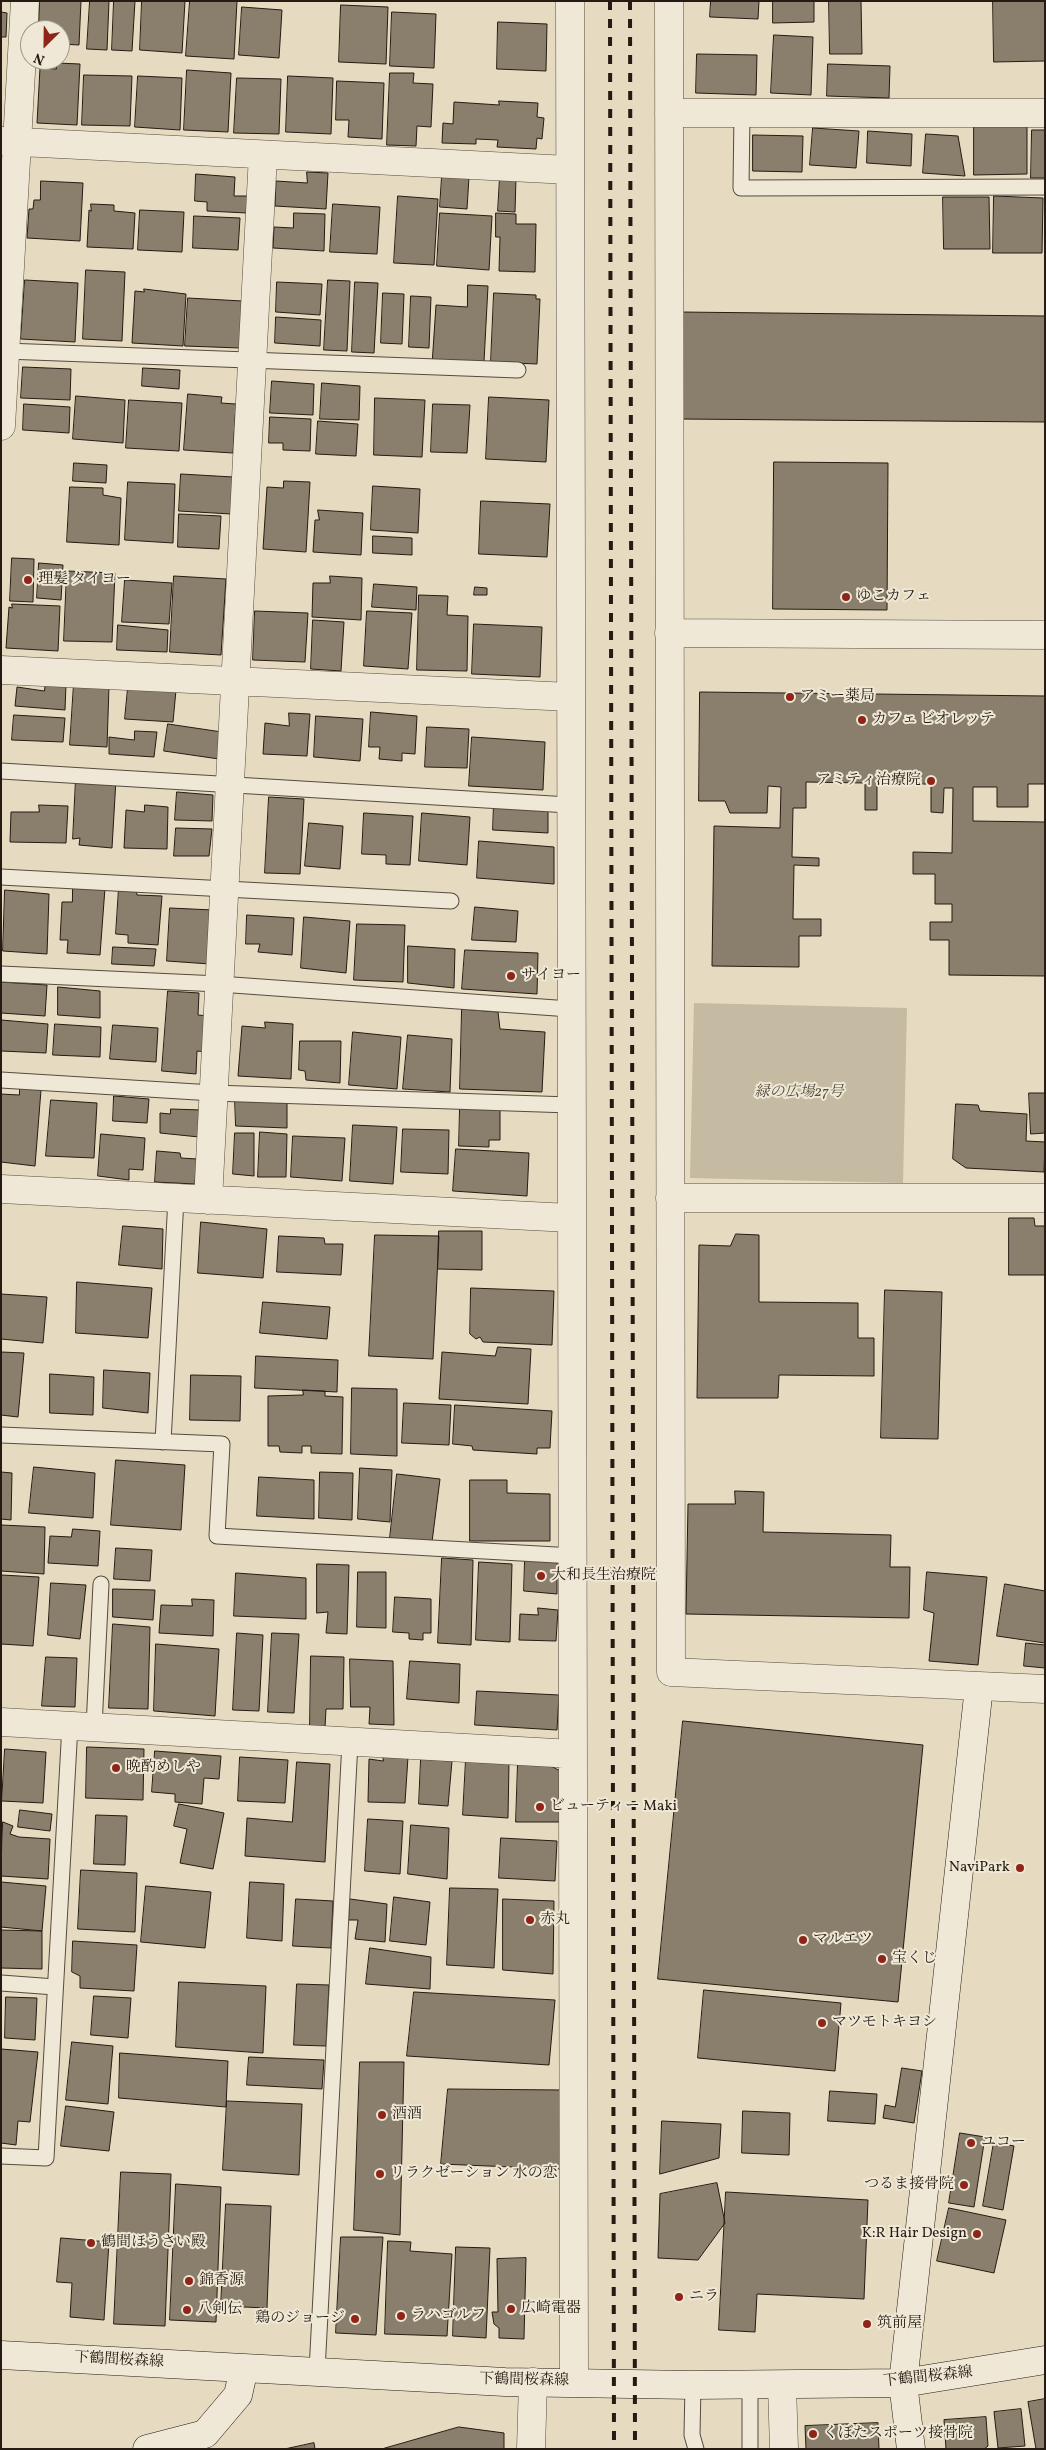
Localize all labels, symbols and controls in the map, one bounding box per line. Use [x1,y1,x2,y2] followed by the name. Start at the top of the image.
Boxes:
[20,20,70,70] north arrow
[31,48,48,69] text: N
[38,571,131,589] place label: 理髪 タイヨー
[22,574,34,586] marker: 理髪 タイヨー
[856,588,931,606] place label: ゆこカフェ
[840,591,852,603] marker: ゆこカフェ
[800,688,875,706] place label: アミー薬局
[784,691,796,703] marker: アミー薬局
[872,711,995,729] place label: カフェ ビオレッテ
[856,714,868,726] marker: カフェ ビオレッテ
[816,772,921,790] place label: アミティ治療院
[925,775,937,787] marker: アミティ治療院
[521,967,581,985] place label: サイヨー
[505,970,517,982] marker: サイヨー
[754,1084,844,1102] park label: 緑の広場27号
[551,1567,656,1585] place label: 大和長生治療院
[535,1570,547,1582] marker: 大和長生治療院
[126,1759,201,1777] place label: 晩酌めしや
[110,1762,122,1774] marker: 晩酌めしや
[550,1798,677,1816] place label: ビューティー Maki
[534,1801,546,1813] marker: ビューティー Maki
[949,1859,1010,1877] place label: NaviPark
[1014,1862,1026,1874] marker: NaviPark
[540,1911,570,1929] place label: 赤丸
[524,1914,536,1926] marker: 赤丸
[813,1931,873,1949] place label: マルエツ
[797,1934,809,1946] marker: マルエツ
[892,1950,937,1968] place label: 宝くじ
[876,1953,888,1965] marker: 宝くじ
[832,2014,937,2032] place label: マツモトキヨシ
[816,2017,828,2029] marker: マツモトキヨシ
[392,2106,422,2124] place label: 酒酒
[376,2109,388,2121] marker: 酒酒
[981,2134,1026,2152] place label: ユコー
[965,2137,977,2149] marker: ユコー
[390,2165,557,2183] place label: リラクゼーション 水の恋
[374,2168,386,2180] marker: リラクゼーション 水の恋
[864,2176,954,2194] place label: つるま接骨院
[958,2179,970,2191] marker: つるま接骨院
[862,2225,967,2243] place label: K:R Hair Design
[971,2228,983,2240] marker: K:R Hair Design
[101,2234,206,2252] place label: 鶴間ほうさい殿
[85,2237,97,2249] marker: 鶴間ほうさい殿
[199,2272,244,2290] place label: 錦香源
[183,2275,195,2287] marker: 錦香源
[689,2288,719,2306] place label: ニラ
[673,2291,685,2303] marker: ニラ
[521,2300,581,2318] place label: 広崎電器
[197,2301,242,2319] place label: 八剣伝
[505,2303,517,2315] marker: 広崎電器
[181,2304,193,2316] marker: 八剣伝
[411,2307,486,2325] place label: ラハゴルフ
[255,2310,345,2328] place label: 鶏のジョージ
[395,2310,407,2322] marker: ラハゴルフ
[349,2313,361,2325] marker: 鶏のジョージ
[877,2315,922,2333] place label: 筑前屋
[861,2318,873,2330] marker: 筑前屋
[74,2350,164,2372] street label: 下鶴間桜森線
[882,2364,974,2392] street label: 下鶴間桜森線
[479,2371,569,2391] street label: 下鶴間桜森線
[823,2425,973,2443] place label: くぼたスポーツ接骨院
[807,2428,819,2440] marker: くぼたスポーツ接骨院

